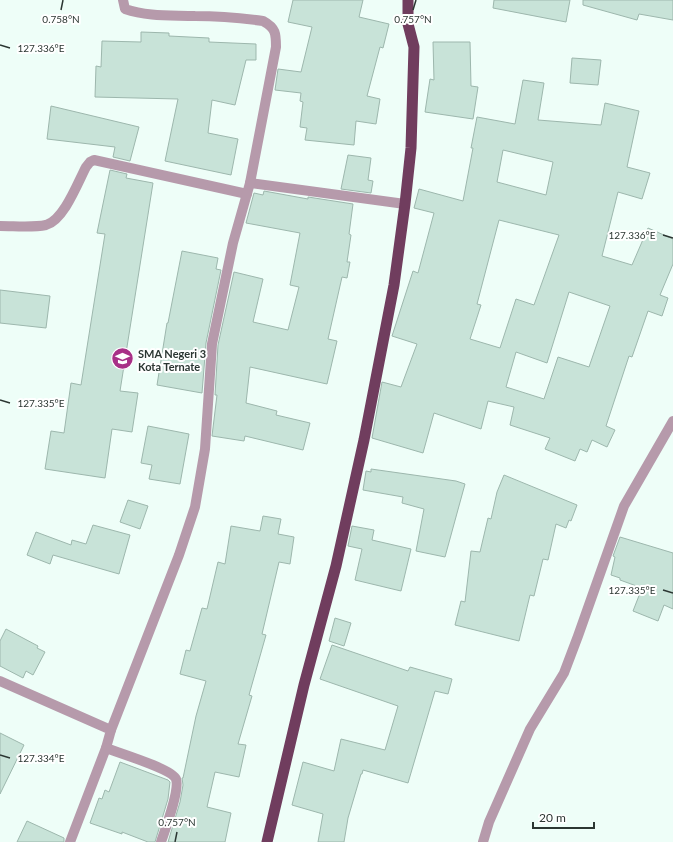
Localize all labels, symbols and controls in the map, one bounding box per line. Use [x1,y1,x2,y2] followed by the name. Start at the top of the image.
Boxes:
[42,13,80,25] text: 0.758°N
[394,13,432,25] text: 0.757°N
[17,42,65,54] text: 127.336°E
[608,229,656,241] text: 127.336°E
[110,346,136,372] school or university icon: SMA Negeri 3 Kota Ternate
[138,347,206,373] place label: SMA Negeri 3 Kota Ternate
[17,397,65,409] text: 127.335°E
[608,584,656,596] text: 127.335°E
[17,752,65,764] text: 127.334°E
[533,804,594,830] scale bar
[539,810,566,825] text: 20 m
[158,816,196,828] text: 0.757°N

